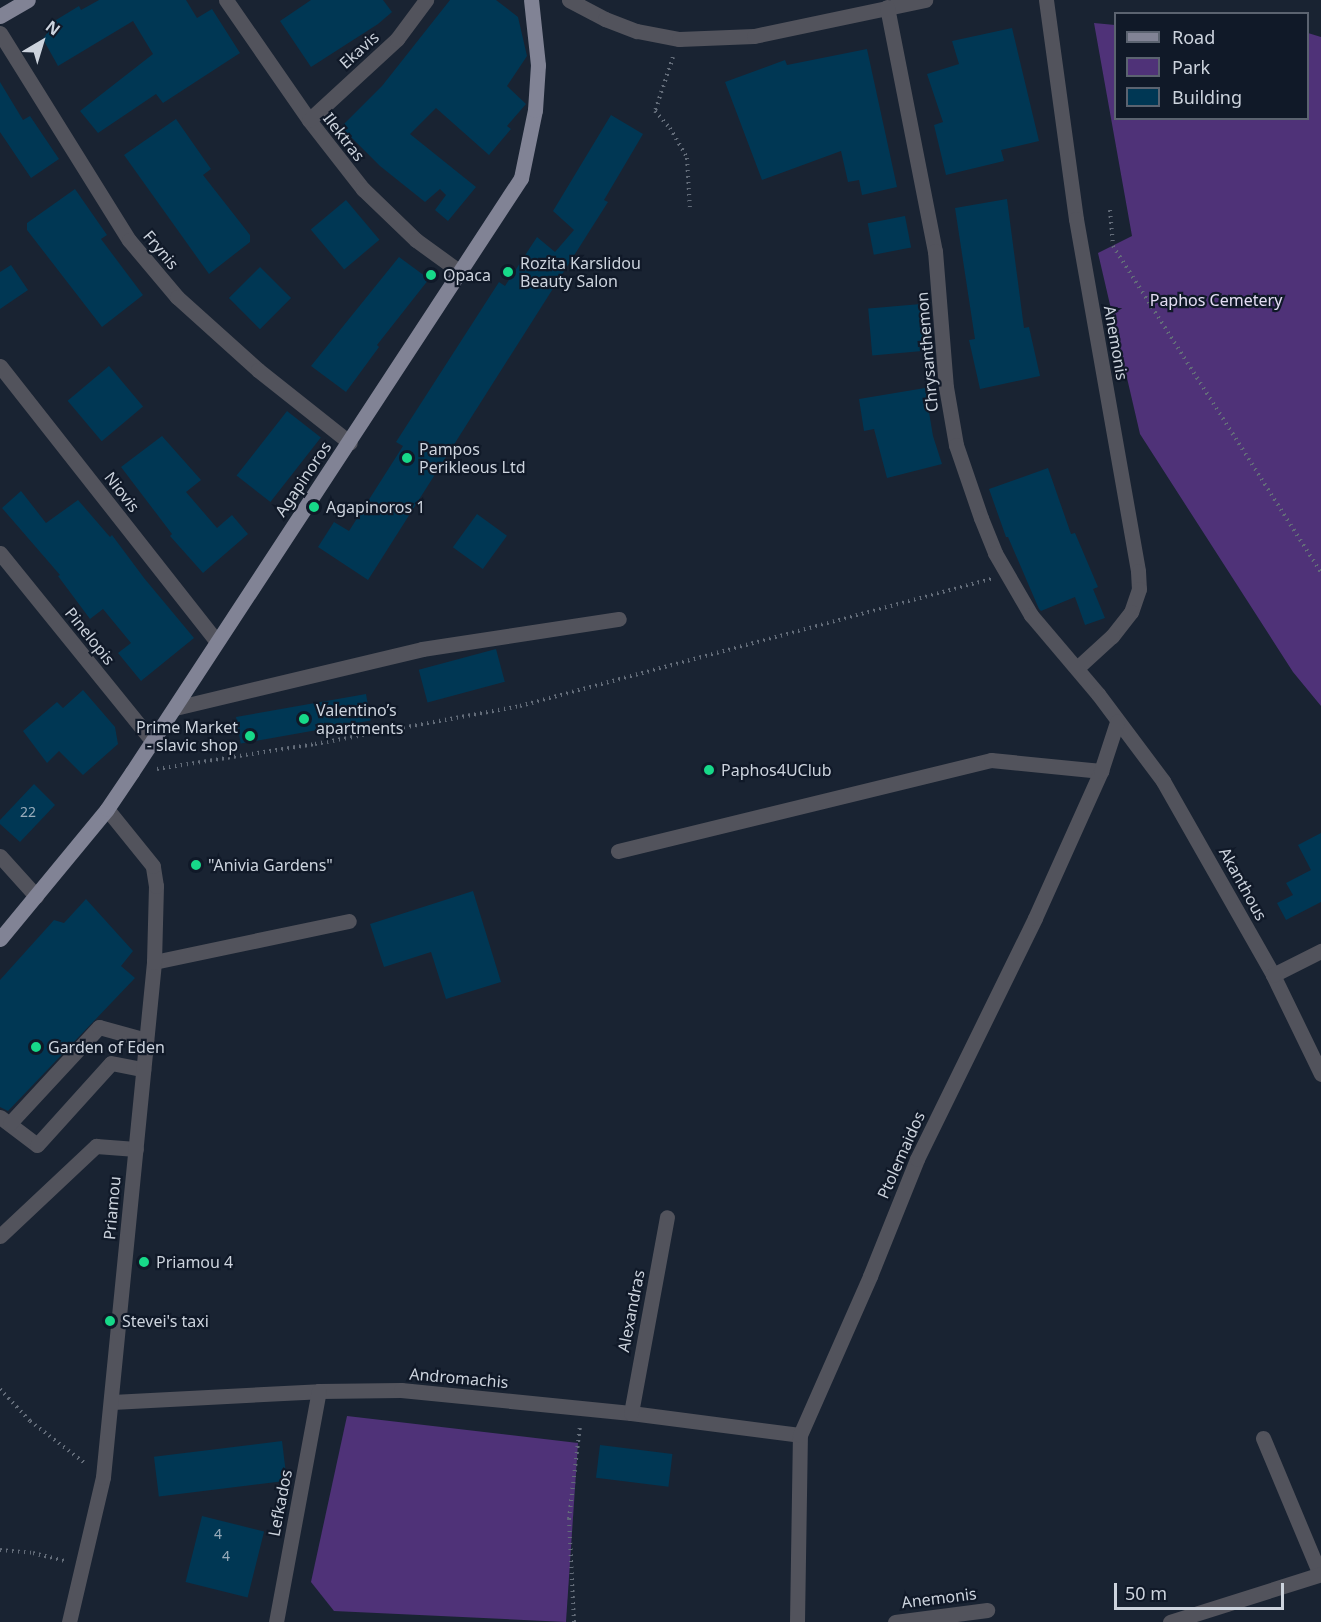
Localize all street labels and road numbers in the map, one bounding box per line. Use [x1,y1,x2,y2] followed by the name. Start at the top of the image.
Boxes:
[335,27,383,73] street label: Ekavis
[319,109,369,165] street label: Ilektras
[139,227,183,273] street label: Frynis
[912,291,942,413] street label: Chrysanthemon
[1100,304,1132,382] street label: Anemonis
[271,438,335,520] street label: Agapinoros
[100,468,144,516] street label: Niovis
[61,603,119,669] street label: Pinelopis
[1215,844,1271,924] street label: Akanthous
[873,1108,929,1202] street label: Ptolemaidos
[100,1175,124,1241] street label: Priamou
[614,1268,648,1354] street label: Alexandras
[409,1364,509,1392] street label: Andromachis
[264,1468,296,1538] street label: Lefkados
[900,1584,978,1612] street label: Anemonis

